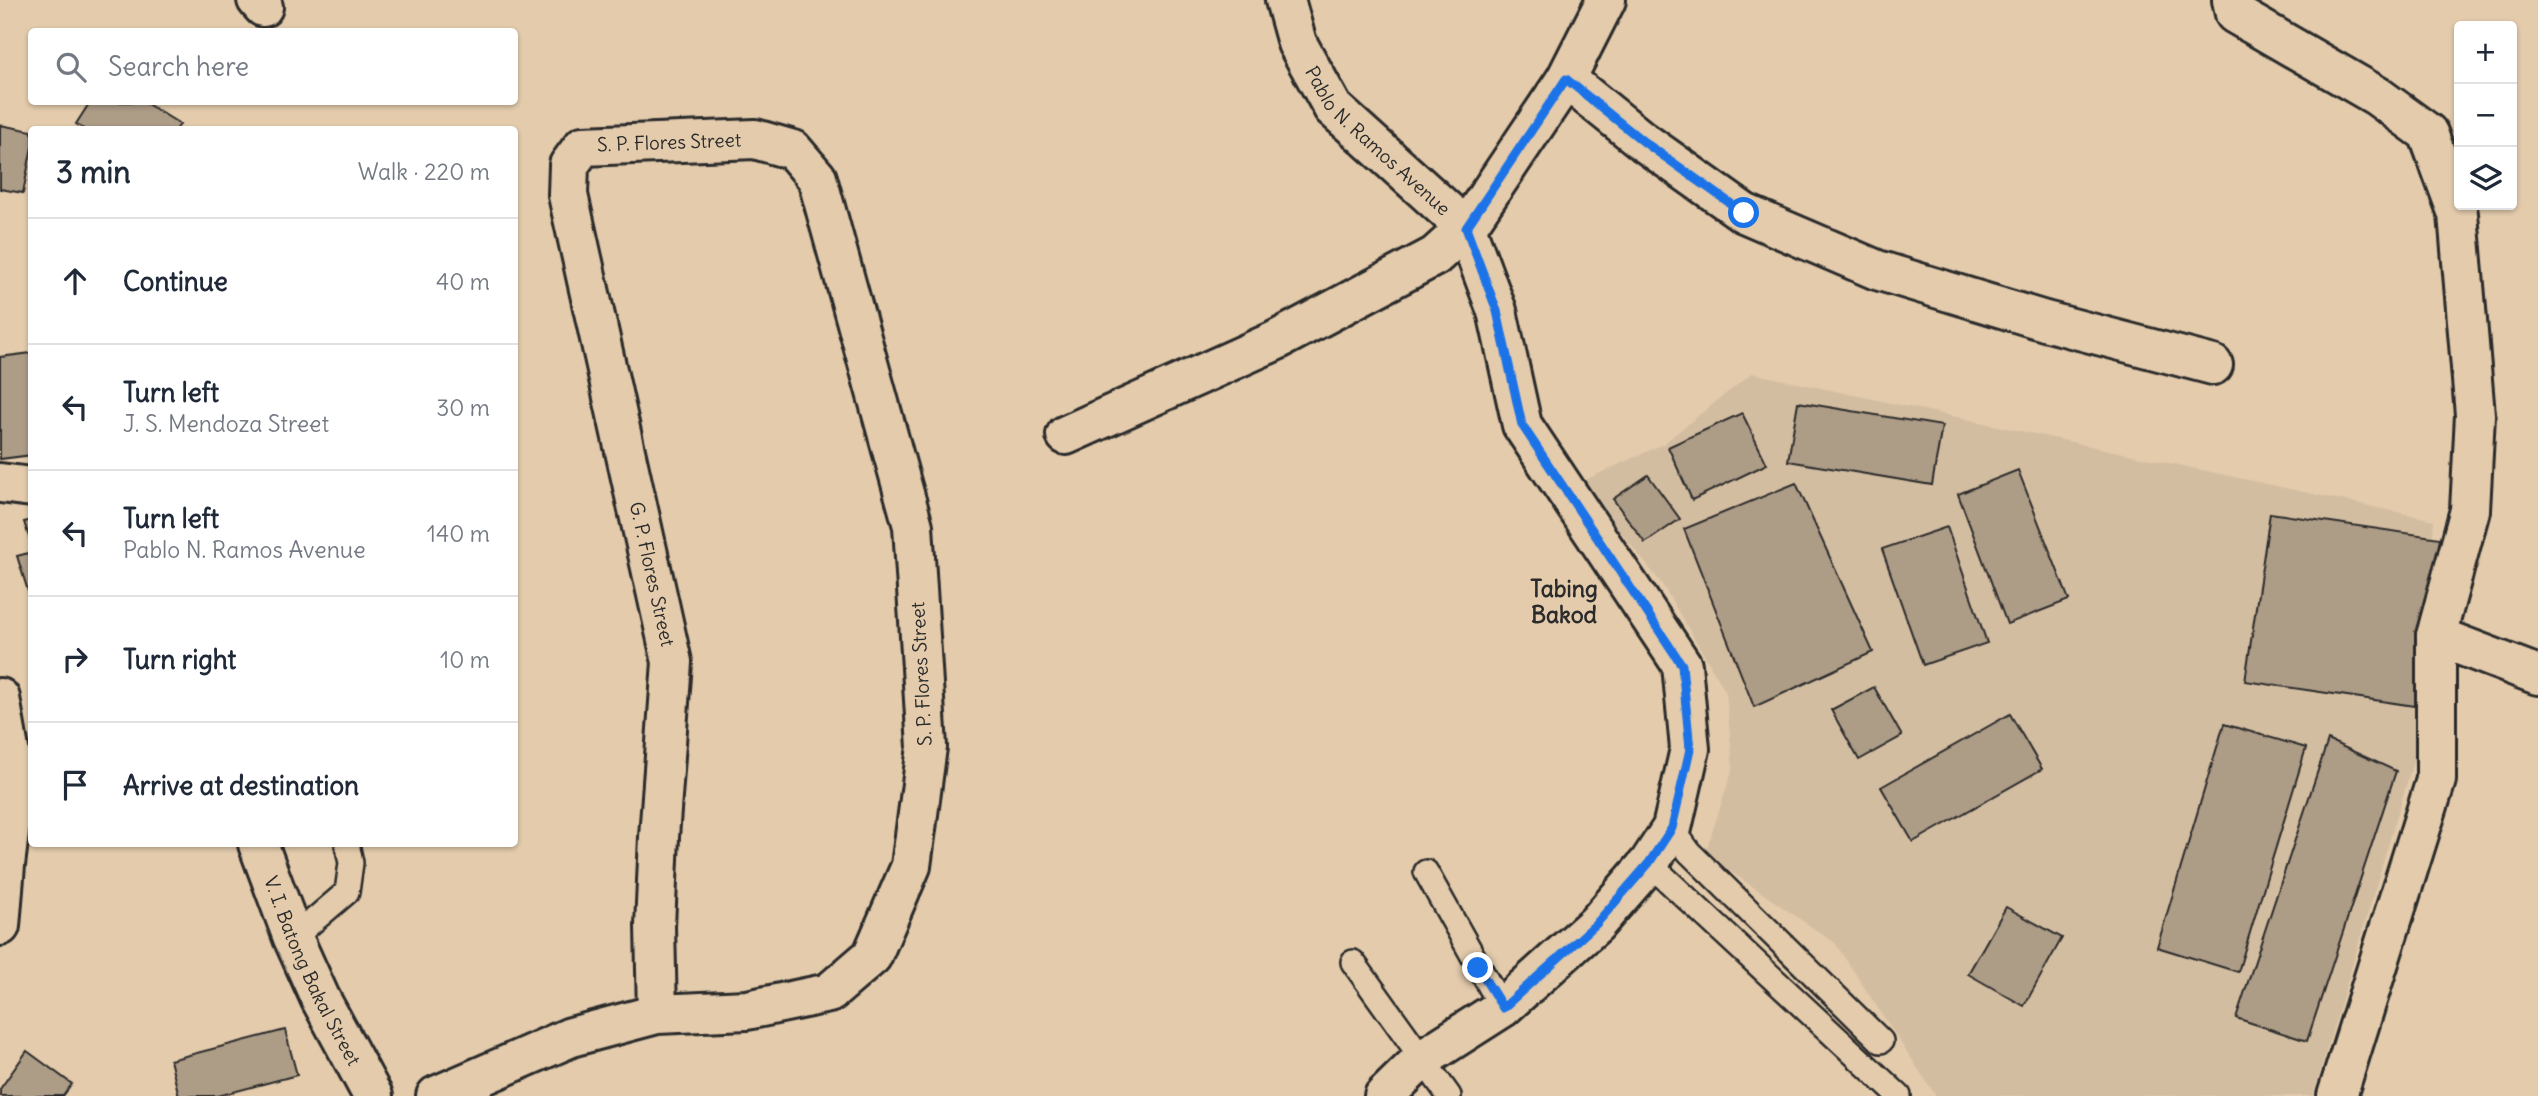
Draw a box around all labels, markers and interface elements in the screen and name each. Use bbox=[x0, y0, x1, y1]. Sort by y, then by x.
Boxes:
map controls bbox=[2454, 21, 2517, 210]
button: + bbox=[2454, 21, 2517, 84]
search box bbox=[28, 28, 518, 105]
icon: search bbox=[52, 48, 90, 86]
text: Search here bbox=[108, 50, 249, 83]
street label: Pablo N. Ramos Avenue bbox=[1300, 62, 1456, 220]
button: − bbox=[2454, 84, 2517, 147]
street label: S. P. Flores Street bbox=[597, 127, 741, 157]
button: layers bbox=[2454, 147, 2517, 210]
text: 3 min bbox=[56, 153, 131, 191]
text: Walk · 220 m bbox=[358, 157, 490, 186]
route start bbox=[1728, 197, 1759, 228]
icon: ahead bbox=[56, 262, 94, 300]
text: Continue bbox=[123, 265, 228, 298]
text: 40 m bbox=[436, 267, 490, 296]
text: Turn left bbox=[123, 376, 219, 409]
icon: left bbox=[56, 388, 94, 426]
text: 30 m bbox=[436, 393, 490, 422]
text: J. S. Mendoza Street bbox=[123, 409, 329, 438]
street label: G. P. Flores Street bbox=[625, 499, 680, 649]
text: Turn left bbox=[123, 502, 219, 535]
icon: left bbox=[56, 514, 94, 552]
text: 140 m bbox=[427, 519, 490, 548]
text: Pablo N. Ramos Avenue bbox=[123, 535, 366, 564]
district label: Tabing Bakod bbox=[1530, 574, 1598, 629]
street label: S. P. Flores Street bbox=[905, 601, 937, 747]
icon: right bbox=[56, 640, 94, 678]
text: Turn right bbox=[123, 643, 236, 676]
text: 10 m bbox=[440, 645, 490, 674]
icon: arrive bbox=[56, 766, 94, 804]
text: Arrive at destination bbox=[123, 769, 359, 802]
street label: V. I. Batong Bakal Street bbox=[259, 873, 366, 1070]
route end bbox=[1462, 952, 1493, 983]

